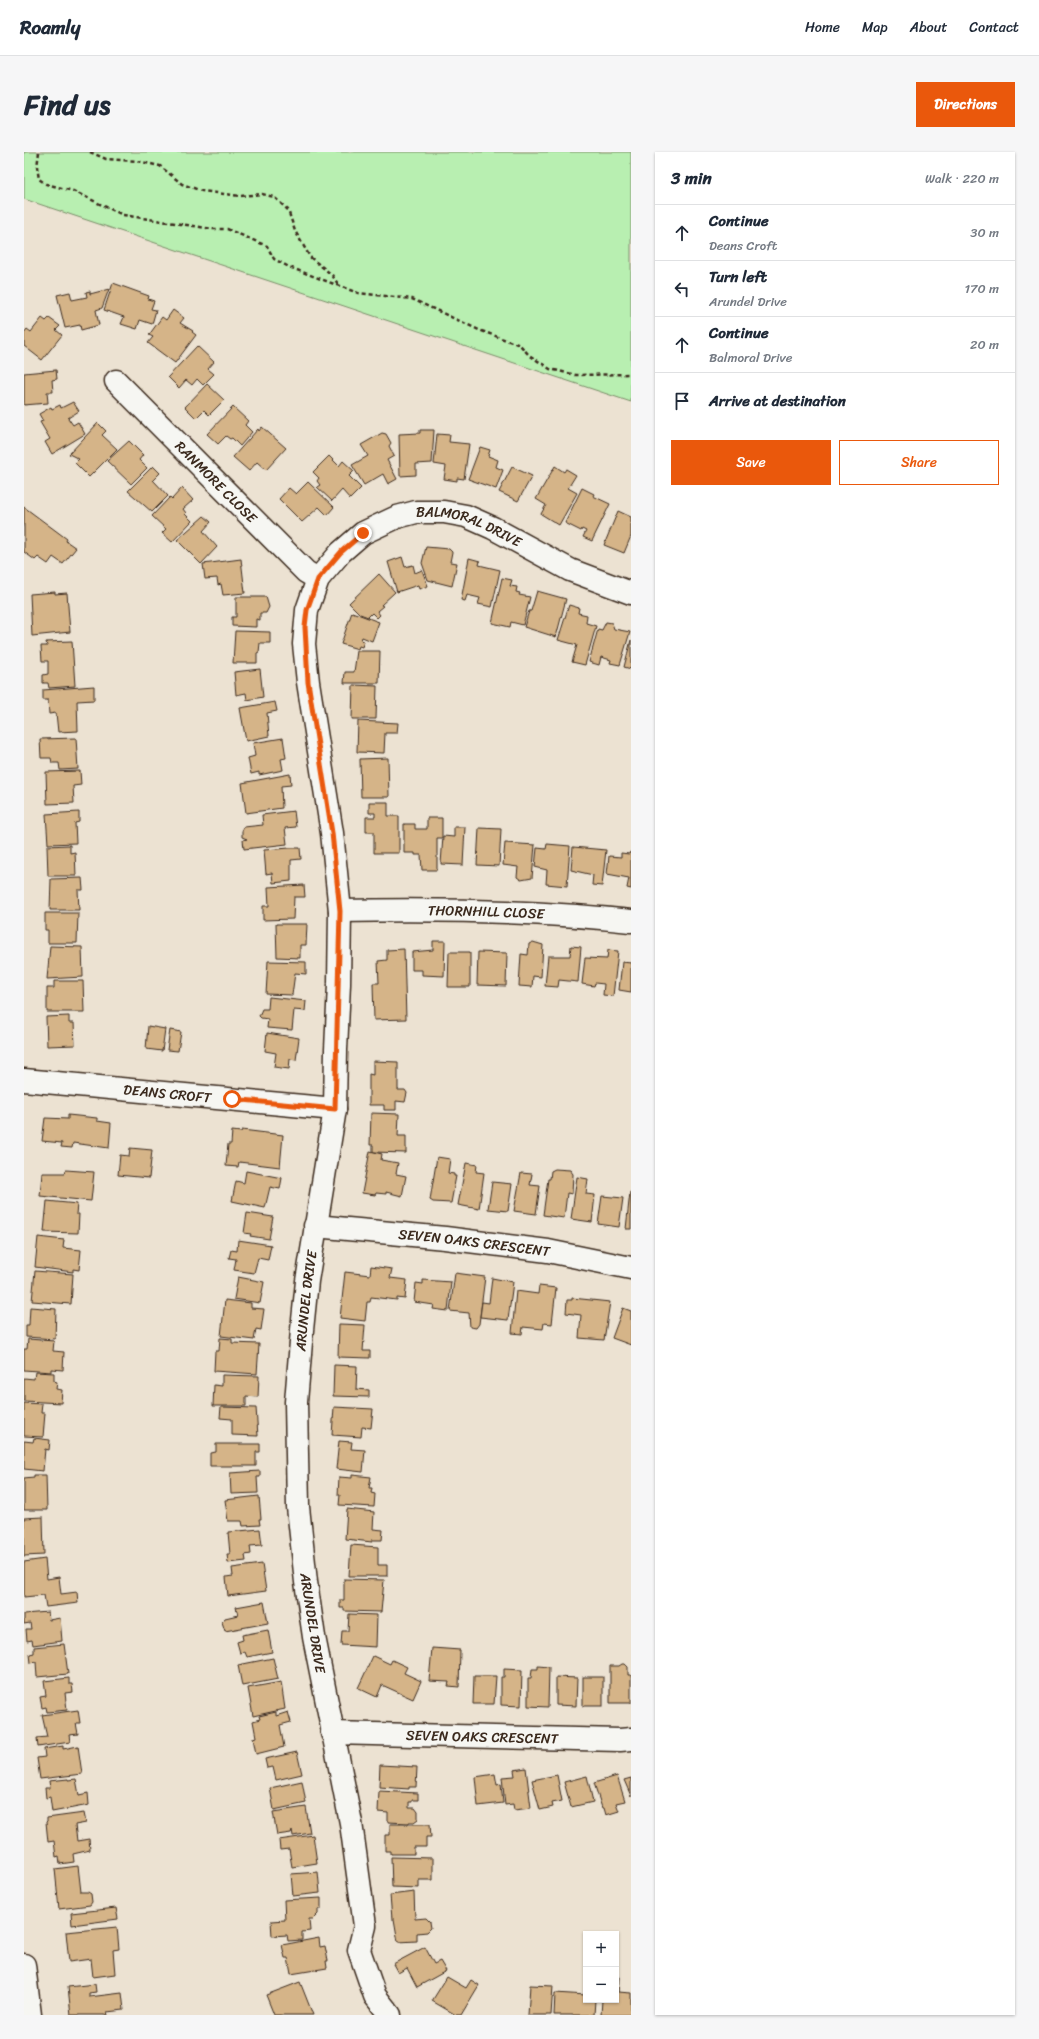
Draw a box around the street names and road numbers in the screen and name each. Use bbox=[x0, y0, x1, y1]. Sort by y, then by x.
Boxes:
street label: RANMORE CLOSE bbox=[169, 435, 264, 530]
street label: BALMORAL DRIVE bbox=[416, 500, 527, 555]
street label: THORNHILL CLOSE bbox=[428, 898, 546, 927]
street label: DEANS CROFT bbox=[122, 1077, 214, 1111]
street label: SEVEN OAKS CRESCENT bbox=[397, 1222, 553, 1264]
street label: ARUNDEL DRIVE bbox=[288, 1247, 325, 1353]
street label: ARUNDEL DRIVE bbox=[292, 1570, 333, 1676]
street label: SEVEN OAKS CRESCENT bbox=[406, 1723, 560, 1752]

